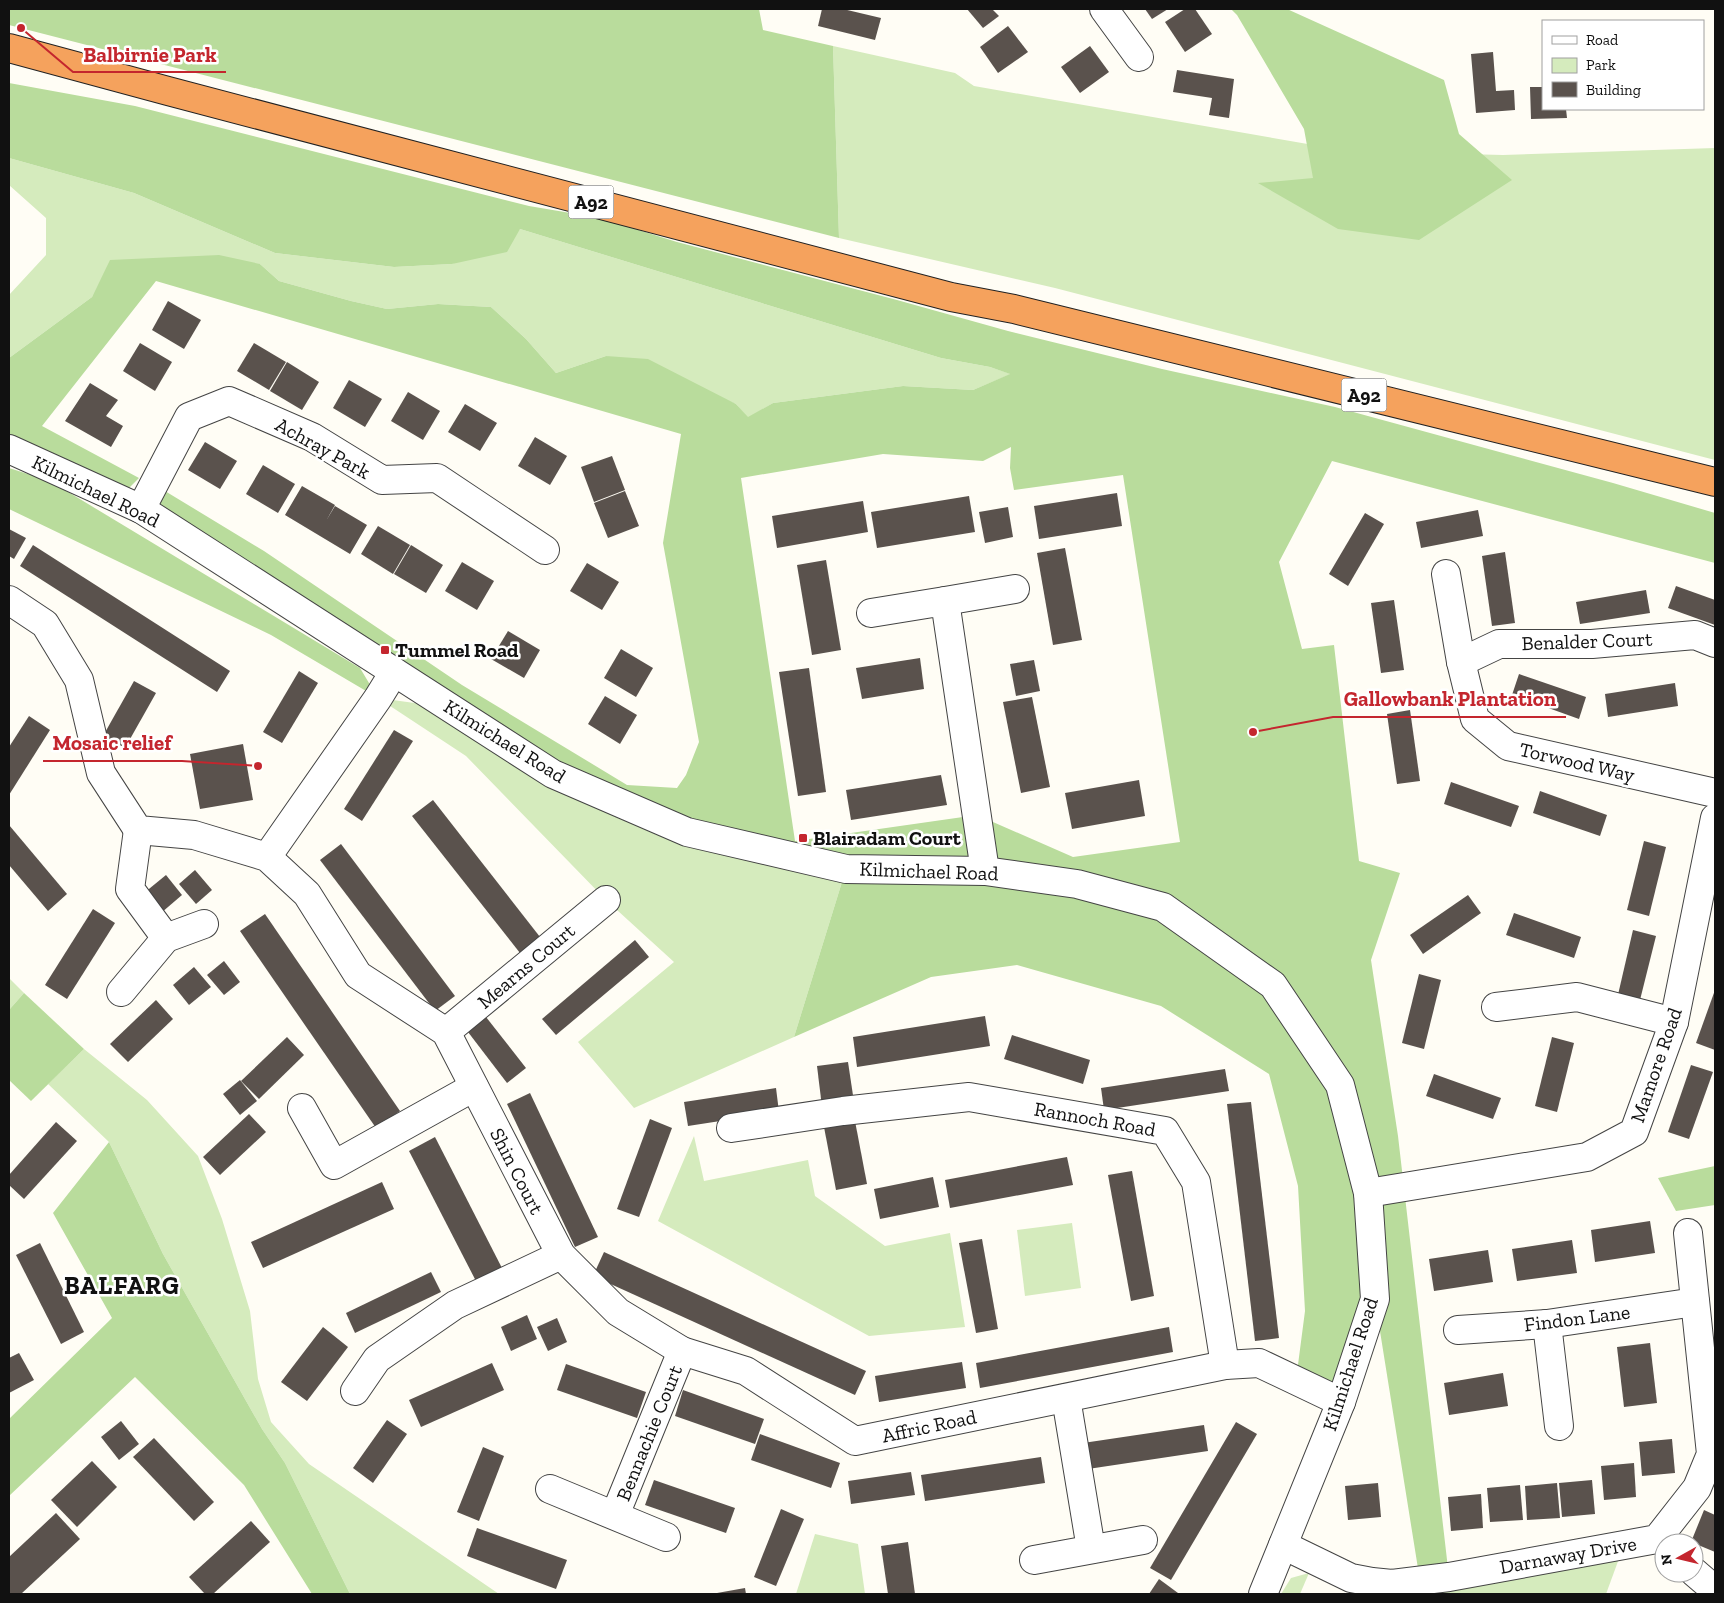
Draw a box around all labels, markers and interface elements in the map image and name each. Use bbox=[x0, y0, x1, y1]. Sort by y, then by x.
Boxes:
legend bbox=[1542, 20, 1704, 110]
text: Road bbox=[1586, 31, 1619, 49]
callout: Balbirnie Park bbox=[73, 36, 226, 72]
text: Balbirnie Park bbox=[83, 42, 217, 67]
text: Park bbox=[1586, 56, 1616, 74]
text: Building bbox=[1586, 81, 1641, 99]
road number: A92 bbox=[568, 186, 614, 218]
road number: A92 bbox=[1342, 378, 1386, 412]
street label: Achray Park bbox=[271, 412, 375, 484]
street label: Kilmichael Road bbox=[28, 450, 164, 532]
street label: Benalder Court bbox=[1521, 627, 1654, 655]
place label: Tummel Road bbox=[395, 638, 519, 662]
marker: Tummel Road bbox=[379, 644, 391, 656]
callout: Gallowbank Plantation bbox=[1333, 681, 1566, 717]
text: Gallowbank Plantation bbox=[1344, 686, 1557, 711]
street label: Kilmichael Road bbox=[440, 694, 570, 788]
callout: Mosaic relief bbox=[43, 725, 182, 761]
text: Mosaic relief bbox=[53, 730, 173, 755]
street label: Torwood Way bbox=[1517, 737, 1638, 787]
place label: Blairadam Court bbox=[813, 826, 962, 850]
marker: Blairadam Court bbox=[797, 832, 809, 844]
street label: Kilmichael Road bbox=[859, 857, 999, 885]
street label: Mearns Court bbox=[472, 918, 580, 1014]
street label: Mamore Road bbox=[1625, 1004, 1687, 1126]
street label: Rannoch Road bbox=[1032, 1097, 1158, 1141]
street label: Shin Court bbox=[485, 1124, 549, 1219]
district label: BALFARG bbox=[64, 1270, 180, 1300]
street label: Kilmichael Road bbox=[1317, 1294, 1383, 1434]
street label: Findon Lane bbox=[1522, 1300, 1632, 1336]
street label: Bennachie Court bbox=[611, 1361, 687, 1504]
street label: Affric Road bbox=[880, 1404, 978, 1448]
street label: Darnaway Drive bbox=[1498, 1531, 1638, 1579]
north arrow bbox=[1654, 1533, 1704, 1583]
text: N bbox=[1657, 1553, 1676, 1566]

